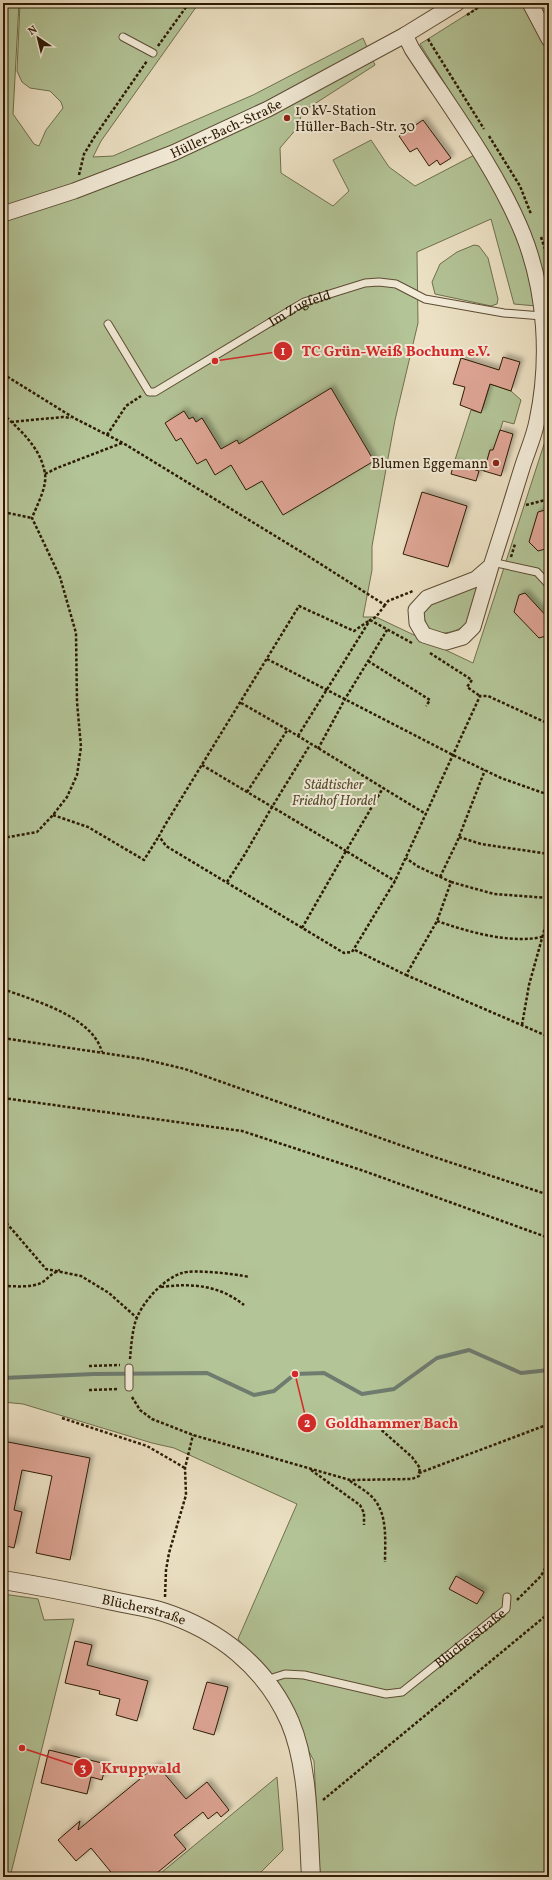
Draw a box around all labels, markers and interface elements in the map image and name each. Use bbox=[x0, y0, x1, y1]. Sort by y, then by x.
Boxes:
north arrow bbox=[18, 18, 58, 58]
text: N bbox=[26, 23, 41, 39]
street label: Hüller-Bach-Straße bbox=[168, 95, 286, 164]
place label: 10 kV-Station Hüller-Bach-Str. 30 bbox=[295, 102, 415, 137]
marker: 10 kV-Station Hüller-Bach-Str. 30 bbox=[282, 113, 292, 123]
street label: Im Zugfeld bbox=[265, 286, 333, 332]
callout: TC Grün-Weiß Bochum e.V. bbox=[273, 337, 498, 364]
text: TC Grün-Weiß Bochum e.V. bbox=[301, 342, 491, 363]
text: 1 bbox=[281, 344, 286, 360]
place label: Blumen Eggemann bbox=[372, 455, 488, 474]
marker: Blumen Eggemann bbox=[491, 458, 501, 468]
park label: Städtischer Friedhof Hordel bbox=[292, 776, 377, 811]
callout: Goldhammer Bach bbox=[297, 1409, 466, 1436]
text: Goldhammer Bach bbox=[326, 1414, 459, 1435]
text: 2 bbox=[304, 1416, 310, 1432]
street label: Blücherstraße bbox=[100, 1591, 189, 1631]
street label: Blücherstraße bbox=[431, 1604, 511, 1673]
callout: Kruppwald bbox=[73, 1755, 189, 1782]
text: Kruppwald bbox=[101, 1759, 181, 1780]
text: 3 bbox=[80, 1761, 86, 1777]

